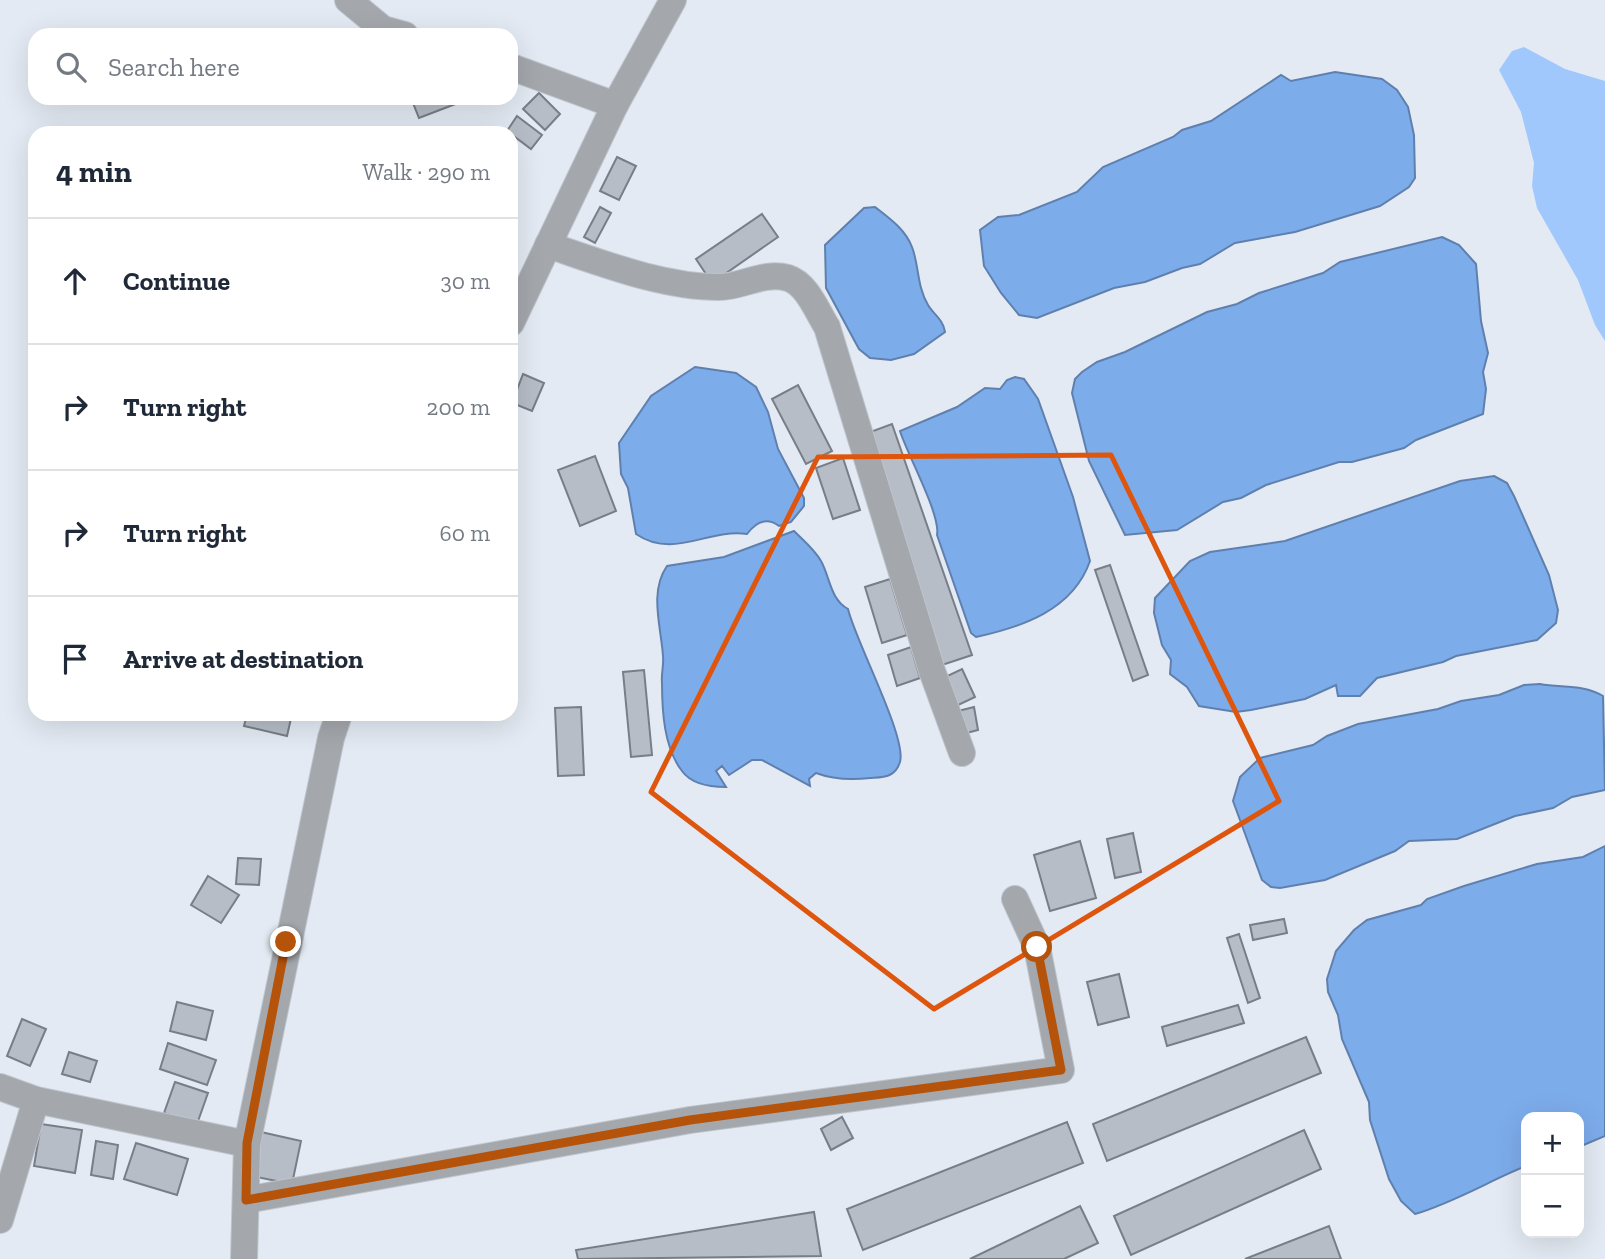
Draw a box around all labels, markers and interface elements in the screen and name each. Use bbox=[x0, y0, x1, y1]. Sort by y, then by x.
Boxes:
search box bbox=[28, 28, 518, 105]
icon: search bbox=[52, 48, 90, 86]
text: Search here bbox=[108, 51, 240, 83]
text: 4 min bbox=[56, 154, 132, 190]
text: Walk · 290 m bbox=[362, 158, 490, 186]
icon: ahead bbox=[56, 262, 94, 300]
text: Continue bbox=[123, 265, 230, 297]
text: 30 m bbox=[440, 267, 490, 295]
icon: right bbox=[56, 388, 94, 426]
text: Turn right bbox=[123, 391, 246, 423]
text: 200 m bbox=[427, 393, 490, 421]
icon: right bbox=[56, 514, 94, 552]
text: Turn right bbox=[123, 517, 246, 549]
text: 60 m bbox=[439, 519, 490, 547]
icon: arrive bbox=[56, 640, 94, 678]
text: Arrive at destination bbox=[123, 643, 363, 675]
route end bbox=[270, 926, 301, 957]
route start bbox=[1021, 931, 1052, 962]
map controls bbox=[1521, 1112, 1584, 1238]
button: + bbox=[1521, 1112, 1584, 1175]
button: − bbox=[1521, 1175, 1584, 1238]

